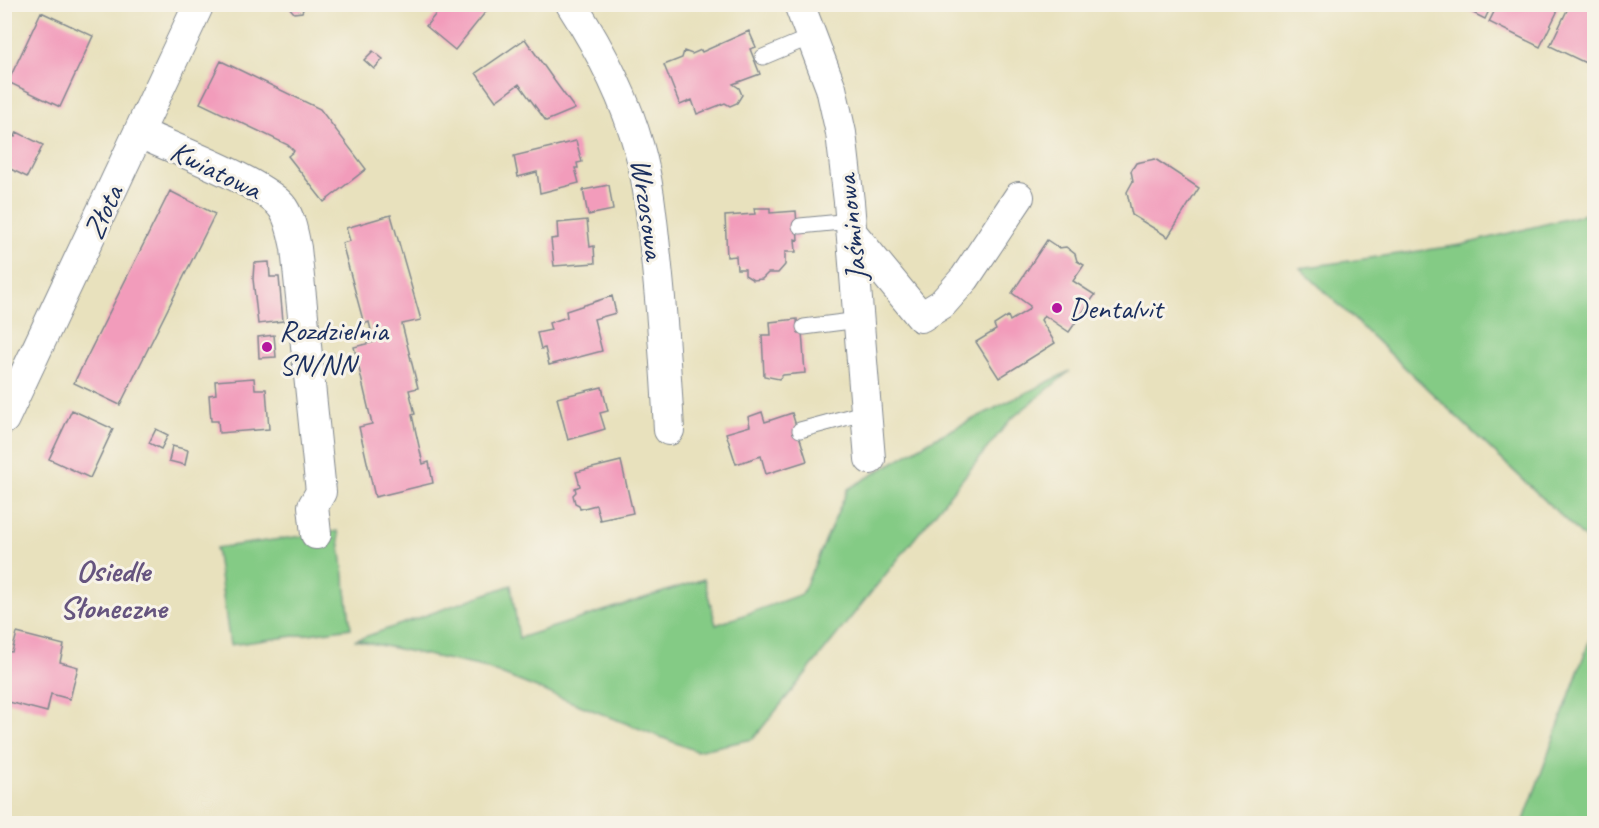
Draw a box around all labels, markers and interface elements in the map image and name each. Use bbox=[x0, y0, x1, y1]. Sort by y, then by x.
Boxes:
street label: Kwiatowa bbox=[164, 132, 269, 209]
street label: Wrzosowa bbox=[622, 156, 674, 264]
street label: Jaśminowa bbox=[826, 170, 876, 285]
street label: Złota bbox=[74, 177, 133, 245]
place label: Dentalvit bbox=[1069, 289, 1165, 327]
marker: Dentalvit bbox=[1050, 301, 1064, 315]
place label: Rozdzielnia SN/NN bbox=[279, 311, 390, 383]
marker: Rozdzielnia SN/NN bbox=[260, 340, 274, 354]
district label: Osiedle Słoneczne bbox=[60, 550, 169, 628]

